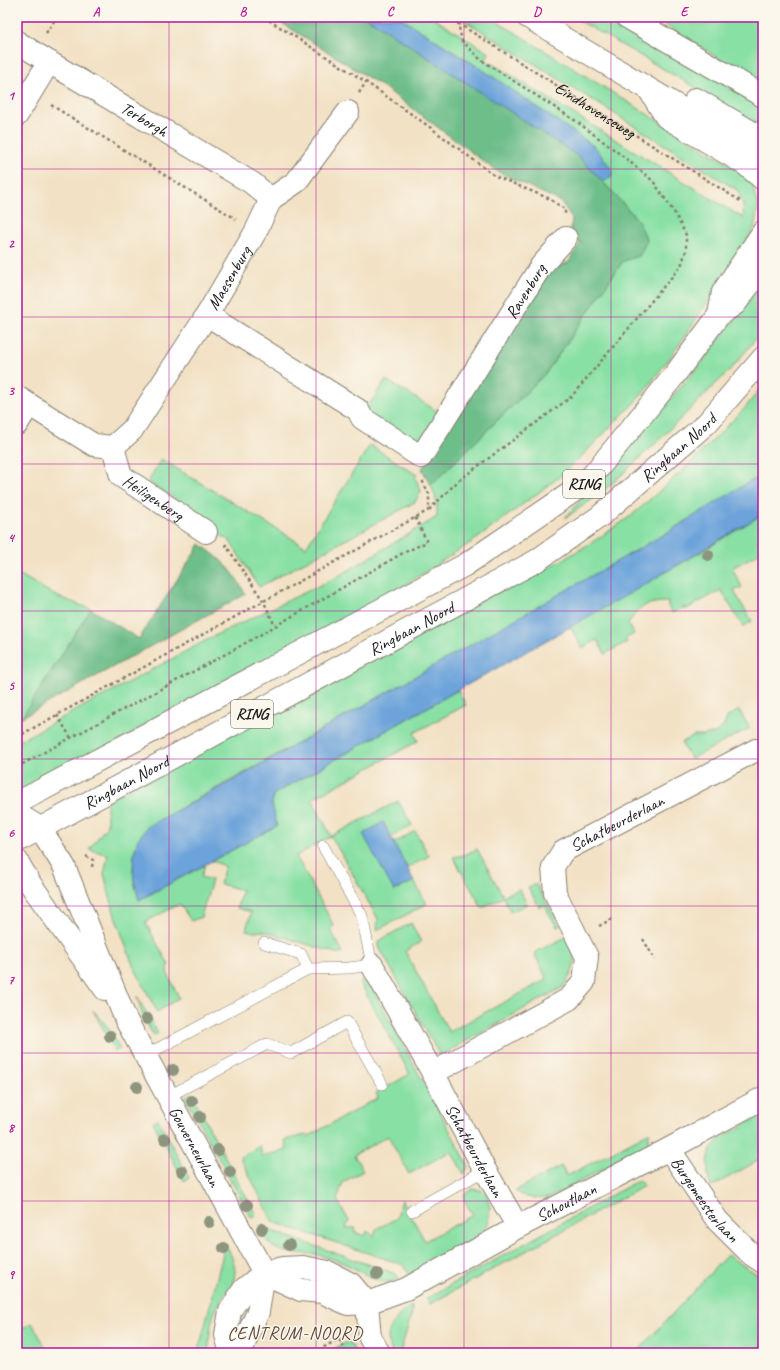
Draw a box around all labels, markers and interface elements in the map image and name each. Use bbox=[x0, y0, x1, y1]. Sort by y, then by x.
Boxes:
text: A bbox=[93, 4, 101, 20]
text: B bbox=[240, 4, 248, 20]
text: C bbox=[387, 4, 395, 20]
text: D bbox=[533, 4, 542, 20]
text: E bbox=[681, 4, 690, 20]
street label: Eindhovenseweg bbox=[551, 77, 641, 144]
text: 1 bbox=[8, 88, 16, 104]
street label: Terborgh bbox=[117, 97, 173, 142]
text: 2 bbox=[8, 236, 15, 252]
street label: Maesenburg bbox=[202, 240, 256, 313]
street label: Ravenburg bbox=[500, 258, 551, 322]
text: 3 bbox=[8, 383, 15, 399]
street label: Ringbaan Noord bbox=[636, 407, 723, 487]
street label: Heiligenberg bbox=[119, 470, 189, 526]
road number: RING bbox=[563, 470, 605, 498]
text: 4 bbox=[8, 530, 16, 546]
street label: Ringbaan Noord bbox=[365, 596, 460, 660]
text: 5 bbox=[8, 678, 15, 694]
road number: RING bbox=[231, 700, 273, 728]
street label: Ringbaan Noord bbox=[80, 749, 175, 814]
street label: Schatbeurderlaan bbox=[566, 789, 669, 856]
text: 6 bbox=[8, 825, 15, 841]
text: 7 bbox=[8, 972, 15, 988]
street label: Schatbeurderlaan bbox=[441, 1100, 509, 1202]
street label: Gouverneurlaan bbox=[165, 1103, 226, 1192]
text: 8 bbox=[8, 1120, 16, 1136]
street label: Burgemeesterlaan bbox=[667, 1152, 744, 1247]
street label: Schoutlaan bbox=[533, 1178, 600, 1226]
text: 9 bbox=[8, 1267, 15, 1283]
district label: CENTRUM-NOORD bbox=[227, 1322, 363, 1344]

